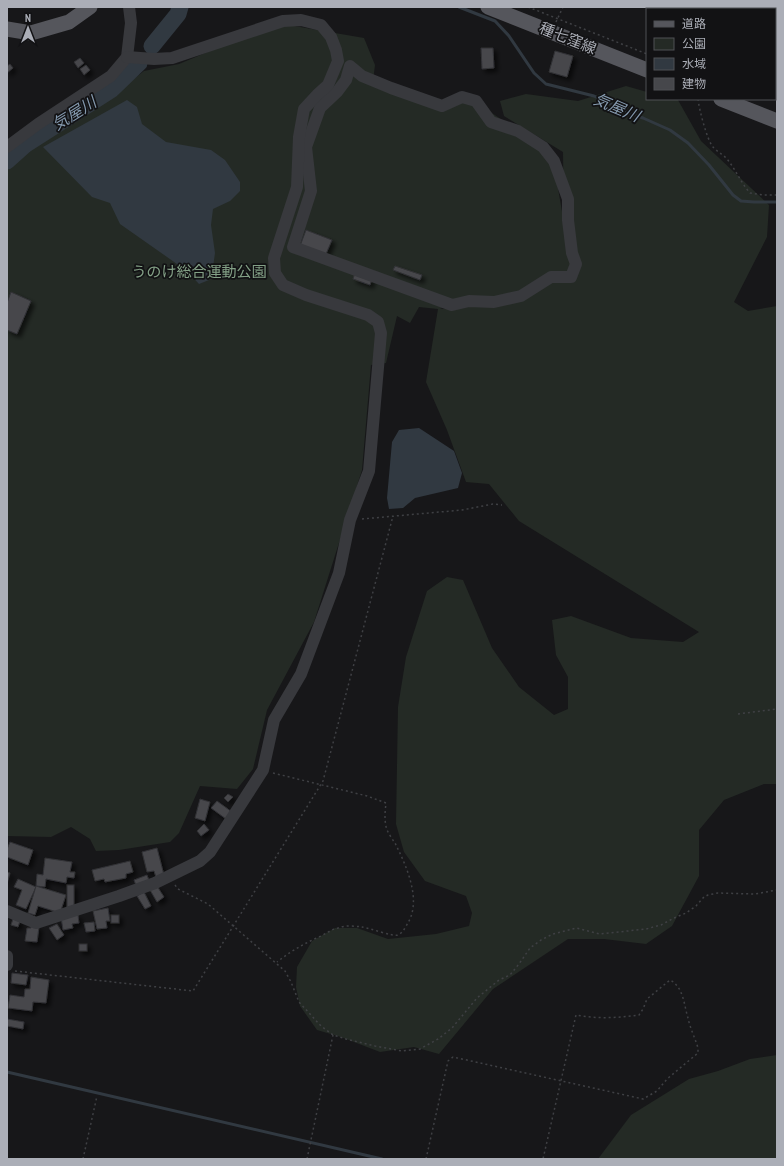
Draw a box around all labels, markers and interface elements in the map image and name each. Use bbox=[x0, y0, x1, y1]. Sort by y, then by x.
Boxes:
north arrow bbox=[8, 8, 48, 48]
legend bbox=[646, 8, 776, 100]
text: N bbox=[25, 11, 31, 25]
text: 道路 bbox=[682, 16, 706, 31]
street label: 種七窪線 bbox=[537, 18, 599, 58]
text: 公園 bbox=[682, 36, 706, 51]
text: 水域 bbox=[682, 56, 706, 71]
text: 建物 bbox=[682, 76, 706, 91]
water label: 気屋川 bbox=[591, 88, 645, 126]
water label: 気屋川 bbox=[48, 91, 101, 134]
park label: うのけ総合運動公園 bbox=[131, 262, 267, 281]

